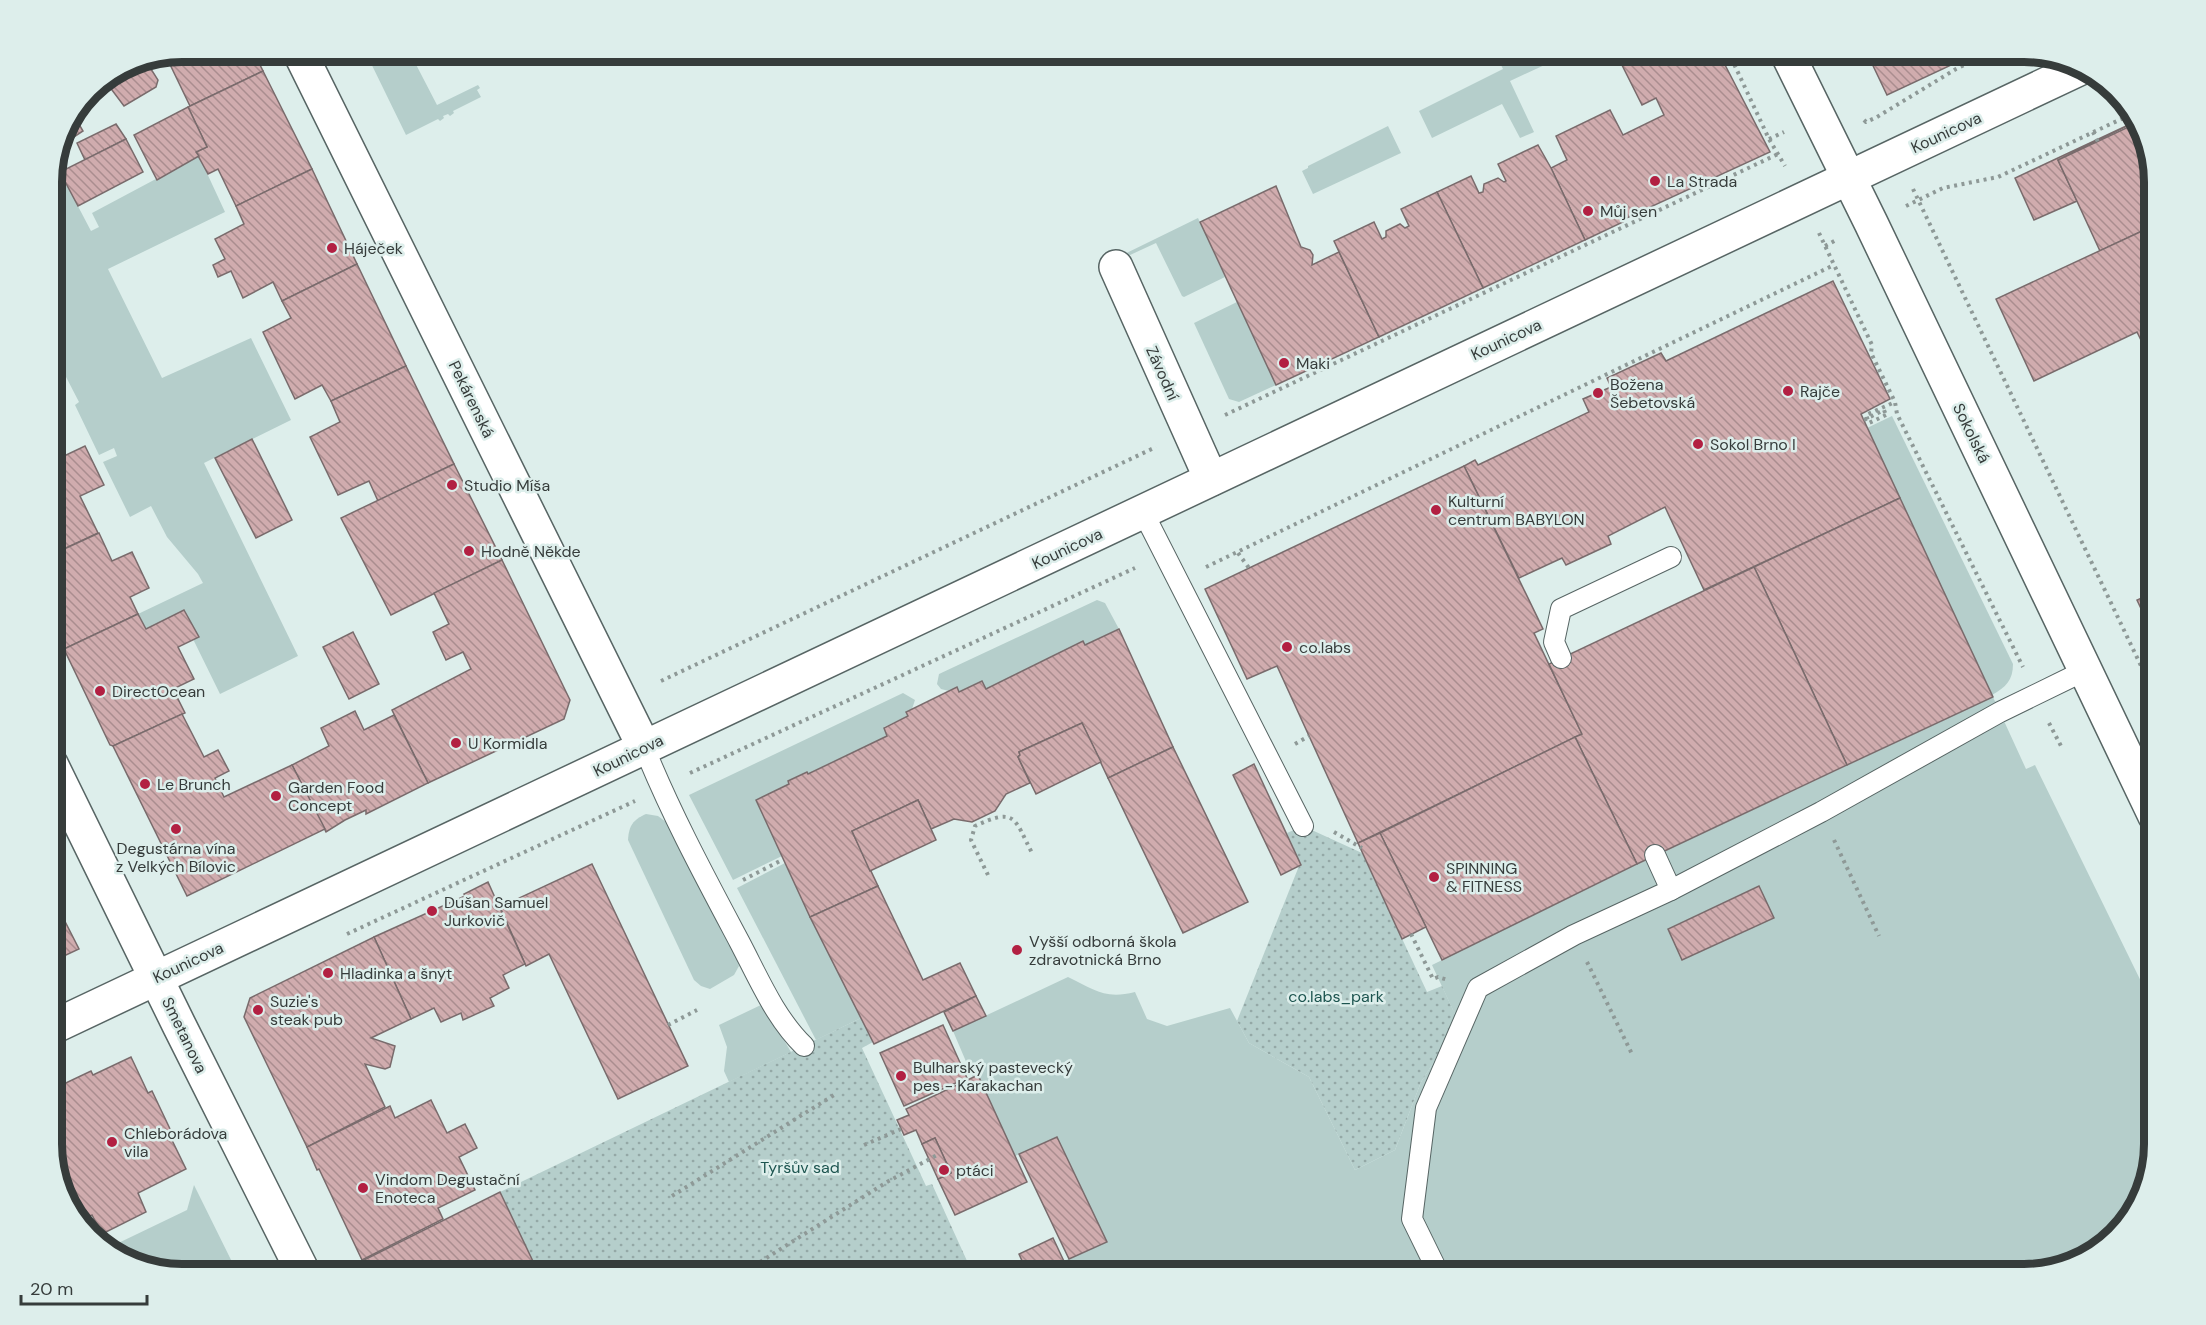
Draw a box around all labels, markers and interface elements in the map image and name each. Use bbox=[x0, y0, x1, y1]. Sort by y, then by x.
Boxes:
street label: Kounicova bbox=[1908, 107, 1985, 158]
place label: La Strada bbox=[1667, 171, 1737, 192]
marker: La Strada bbox=[1648, 174, 1662, 188]
place label: Můj sen bbox=[1600, 201, 1657, 222]
marker: Můj sen bbox=[1581, 204, 1595, 218]
place label: Háječek bbox=[344, 238, 403, 259]
marker: Háječek bbox=[325, 241, 339, 255]
street label: Kounicova bbox=[1468, 314, 1545, 365]
street label: Závodní bbox=[1141, 343, 1184, 404]
place label: Maki bbox=[1296, 353, 1330, 374]
marker: Maki bbox=[1277, 356, 1291, 370]
street label: Pekárenská bbox=[444, 357, 499, 441]
place label: Božena Šebetovská bbox=[1610, 374, 1695, 413]
place label: Rajče bbox=[1800, 381, 1840, 402]
marker: Rajče bbox=[1781, 384, 1795, 398]
marker: Božena Šebetovská bbox=[1591, 386, 1605, 400]
street label: Sokolská bbox=[1948, 400, 1995, 467]
place label: Sokol Brno I bbox=[1710, 434, 1796, 455]
marker: Sokol Brno I bbox=[1691, 437, 1705, 451]
place label: Studio Míša bbox=[464, 475, 550, 496]
marker: Studio Míša bbox=[445, 478, 459, 492]
place label: Kulturní centrum BABYLON bbox=[1448, 491, 1585, 530]
marker: Kulturní centrum BABYLON bbox=[1429, 503, 1443, 517]
street label: Kounicova bbox=[1029, 523, 1106, 574]
place label: Hodně Někde bbox=[481, 541, 581, 562]
marker: Hodně Někde bbox=[462, 544, 476, 558]
place label: co.labs bbox=[1299, 637, 1351, 658]
marker: co.labs bbox=[1280, 640, 1294, 654]
place label: DirectOcean bbox=[112, 681, 205, 702]
marker: DirectOcean bbox=[93, 684, 107, 698]
street label: Kounicova bbox=[590, 729, 667, 781]
place label: U Kormidla bbox=[468, 733, 547, 754]
marker: U Kormidla bbox=[449, 736, 463, 750]
place label: Le Brunch bbox=[157, 774, 231, 795]
marker: Le Brunch bbox=[138, 777, 152, 791]
place label: Garden Food Concept bbox=[288, 777, 384, 816]
marker: Garden Food Concept bbox=[269, 789, 283, 803]
marker: Degustárna vína z Velkých Bílovic bbox=[169, 822, 183, 836]
place label: Degustárna vína z Velkých Bílovic bbox=[116, 838, 236, 877]
place label: SPINNING & FITNESS bbox=[1446, 858, 1522, 897]
marker: SPINNING & FITNESS bbox=[1427, 870, 1441, 884]
place label: Dušan Samuel Jurkovič bbox=[444, 892, 548, 931]
marker: Dušan Samuel Jurkovič bbox=[425, 904, 439, 918]
place label: Vyšší odborná škola zdravotnická Brno bbox=[1029, 931, 1176, 970]
street label: Kounicova bbox=[150, 937, 227, 988]
marker: Vyšší odborná škola zdravotnická Brno bbox=[1010, 943, 1024, 957]
place label: Hladinka a šnyt bbox=[340, 963, 452, 984]
marker: Hladinka a šnyt bbox=[321, 966, 335, 980]
park label: co.labs_park bbox=[1288, 986, 1384, 1007]
place label: Suzie's steak pub bbox=[270, 991, 343, 1030]
street label: Smetanova bbox=[157, 994, 212, 1077]
marker: Suzie's steak pub bbox=[251, 1003, 265, 1017]
place label: Bulharský pastevecký pes - Karakachan bbox=[913, 1057, 1073, 1096]
marker: Bulharský pastevecký pes - Karakachan bbox=[894, 1069, 908, 1083]
place label: Chleborádova vila bbox=[124, 1123, 227, 1162]
marker: Chleborádova vila bbox=[105, 1135, 119, 1149]
park label: Tyršův sad bbox=[760, 1157, 840, 1178]
place label: ptáci bbox=[956, 1160, 994, 1181]
marker: ptáci bbox=[937, 1163, 951, 1177]
place label: Vindom Degustační Enoteca bbox=[375, 1169, 520, 1208]
marker: Vindom Degustační Enoteca bbox=[356, 1181, 370, 1195]
scale bar bbox=[21, 1268, 147, 1306]
text: 20 m bbox=[30, 1277, 73, 1301]

